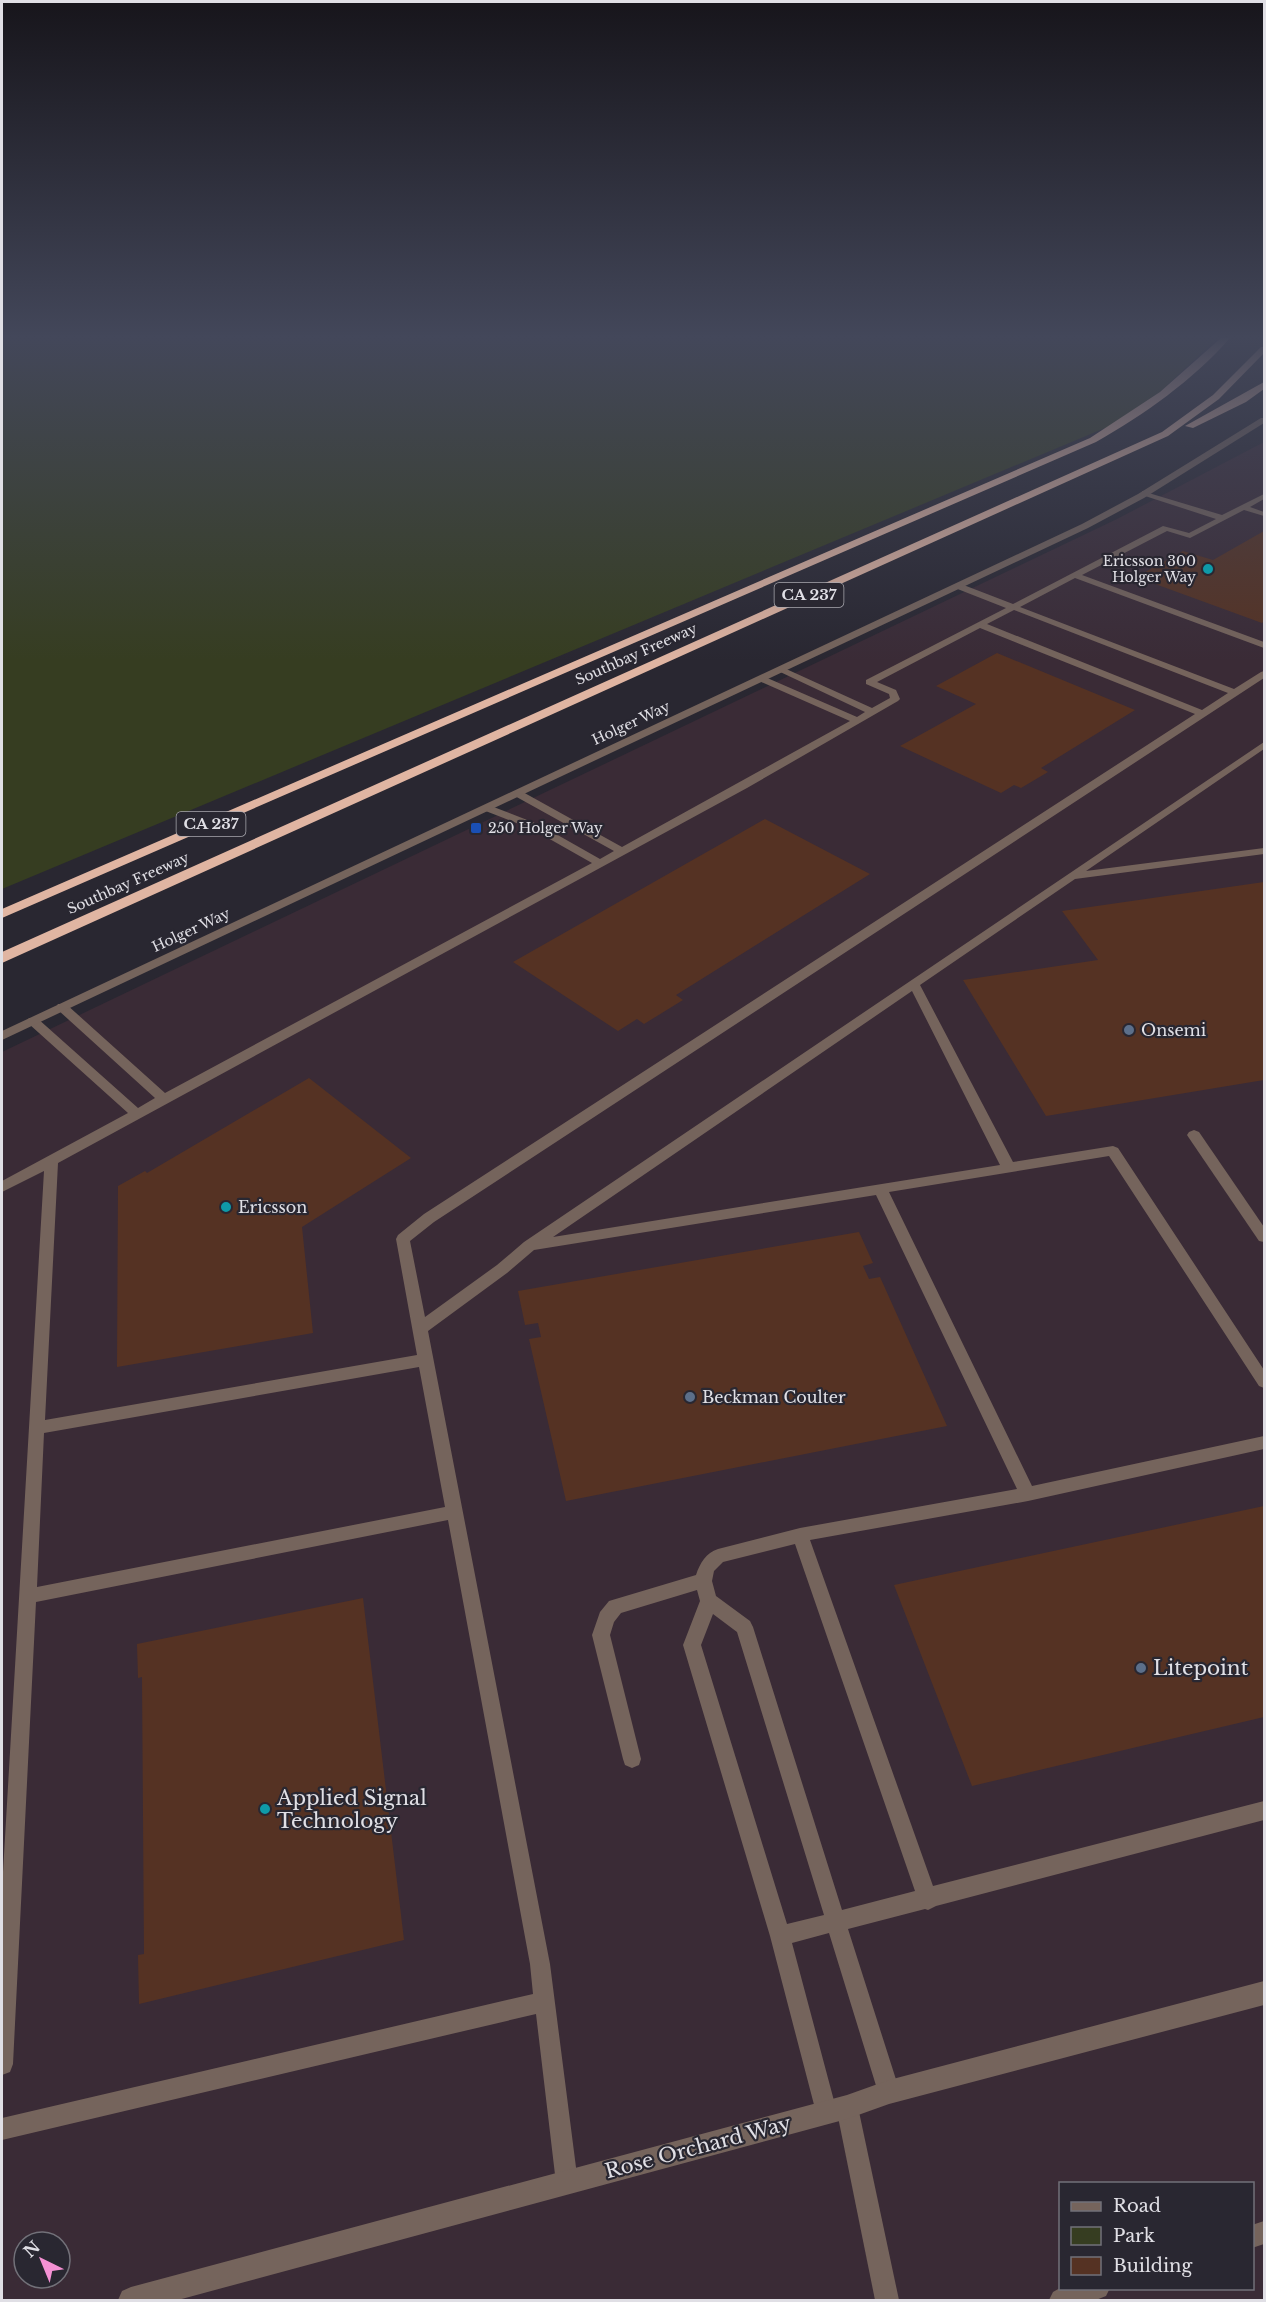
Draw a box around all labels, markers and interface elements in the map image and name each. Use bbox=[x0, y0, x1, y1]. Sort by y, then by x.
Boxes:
place label: Ericsson 300 Holger Way bbox=[1103, 552, 1196, 586]
marker: Ericsson 300 Holger Way bbox=[1201, 562, 1215, 576]
road number: CA 237 bbox=[774, 583, 844, 607]
street label: Southbay Freeway bbox=[572, 619, 700, 689]
street label: Holger Way bbox=[589, 697, 673, 749]
road number: CA 237 bbox=[176, 812, 246, 836]
place label: 250 Holger Way bbox=[488, 819, 603, 837]
marker: 250 Holger Way bbox=[469, 821, 483, 835]
street label: Southbay Freeway bbox=[64, 848, 192, 918]
street label: Holger Way bbox=[149, 904, 233, 956]
place label: Onsemi bbox=[1141, 1020, 1207, 1040]
marker: Onsemi bbox=[1122, 1023, 1136, 1037]
place label: Ericsson bbox=[238, 1197, 307, 1217]
marker: Ericsson bbox=[219, 1200, 233, 1214]
place label: Beckman Coulter bbox=[702, 1387, 846, 1407]
marker: Beckman Coulter bbox=[683, 1390, 697, 1404]
place label: Litepoint bbox=[1153, 1656, 1249, 1680]
marker: Litepoint bbox=[1134, 1661, 1148, 1675]
place label: Applied Signal Technology bbox=[276, 1786, 427, 1833]
marker: Applied Signal Technology bbox=[258, 1802, 272, 1816]
street label: Rose Orchard Way bbox=[602, 2111, 794, 2183]
legend bbox=[1059, 2182, 1254, 2290]
text: Road bbox=[1113, 2195, 1161, 2217]
text: Park bbox=[1113, 2225, 1155, 2247]
north arrow bbox=[12, 2230, 72, 2290]
text: N bbox=[19, 2237, 44, 2261]
text: Building bbox=[1113, 2255, 1192, 2277]

